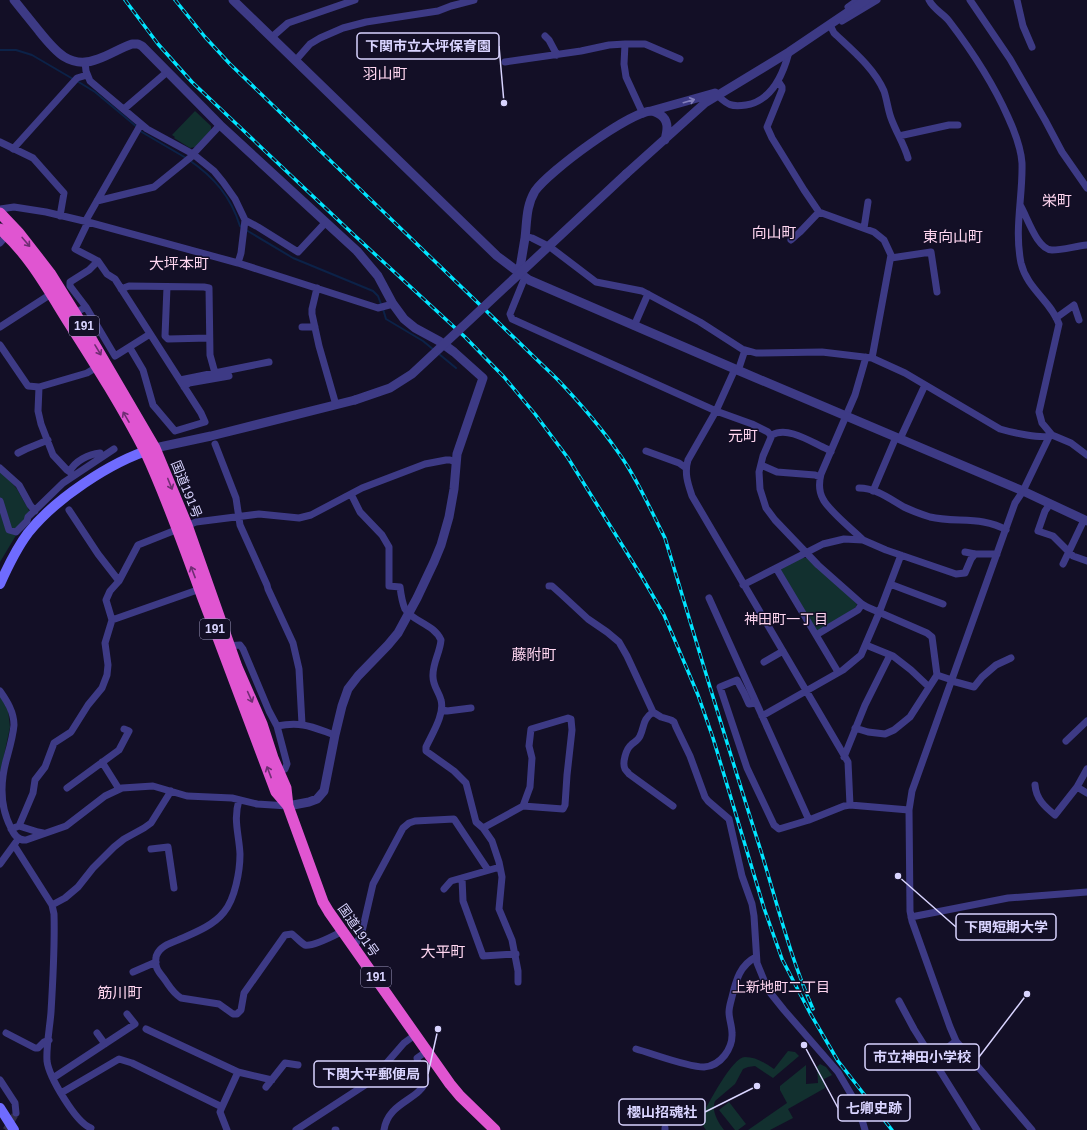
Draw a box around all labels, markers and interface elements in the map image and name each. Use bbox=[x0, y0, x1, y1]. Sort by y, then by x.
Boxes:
callout: 下関市立大坪保育園 bbox=[357, 33, 499, 59]
text: 下関市立大坪保育園 bbox=[365, 38, 491, 54]
district label: 羽山町 bbox=[362, 65, 408, 82]
one-way arrow bbox=[682, 97, 695, 104]
district label: 栄町 bbox=[1042, 192, 1072, 209]
district label: 向山町 bbox=[751, 224, 797, 241]
district label: 東向山町 bbox=[923, 228, 983, 245]
one-way arrow bbox=[22, 237, 31, 248]
district label: 大坪本町 bbox=[149, 255, 209, 272]
road number: 191 bbox=[69, 316, 99, 336]
one-way arrow bbox=[95, 344, 103, 356]
one-way arrow bbox=[122, 411, 130, 423]
district label: 元町 bbox=[728, 427, 758, 444]
street label: 国道191号 bbox=[168, 458, 205, 520]
one-way arrow bbox=[167, 477, 174, 489]
one-way arrow bbox=[189, 566, 197, 578]
district label: 神田町一丁目 bbox=[744, 611, 828, 627]
road number: 191 bbox=[200, 619, 230, 639]
district label: 藤附町 bbox=[511, 646, 557, 663]
one-way arrow bbox=[247, 691, 255, 703]
one-way arrow bbox=[264, 767, 272, 779]
street label: 国道191号 bbox=[335, 901, 382, 959]
callout: 下関短期大学 bbox=[956, 914, 1056, 940]
text: 下関短期大学 bbox=[964, 919, 1048, 935]
district label: 大平町 bbox=[420, 943, 466, 960]
road number: 191 bbox=[361, 967, 391, 987]
district label: 上新地町二丁目 bbox=[732, 979, 830, 995]
district label: 筋川町 bbox=[97, 984, 143, 1001]
callout: 市立神田小学校 bbox=[865, 1044, 979, 1070]
text: 市立神田小学校 bbox=[873, 1049, 971, 1065]
callout: 下関大平郵便局 bbox=[314, 1061, 428, 1087]
text: 下関大平郵便局 bbox=[322, 1066, 420, 1082]
callout: 七卿史跡 bbox=[838, 1095, 910, 1121]
callout: 櫻山招魂社 bbox=[619, 1099, 705, 1125]
text: 七卿史跡 bbox=[846, 1100, 902, 1116]
text: 櫻山招魂社 bbox=[627, 1104, 697, 1120]

